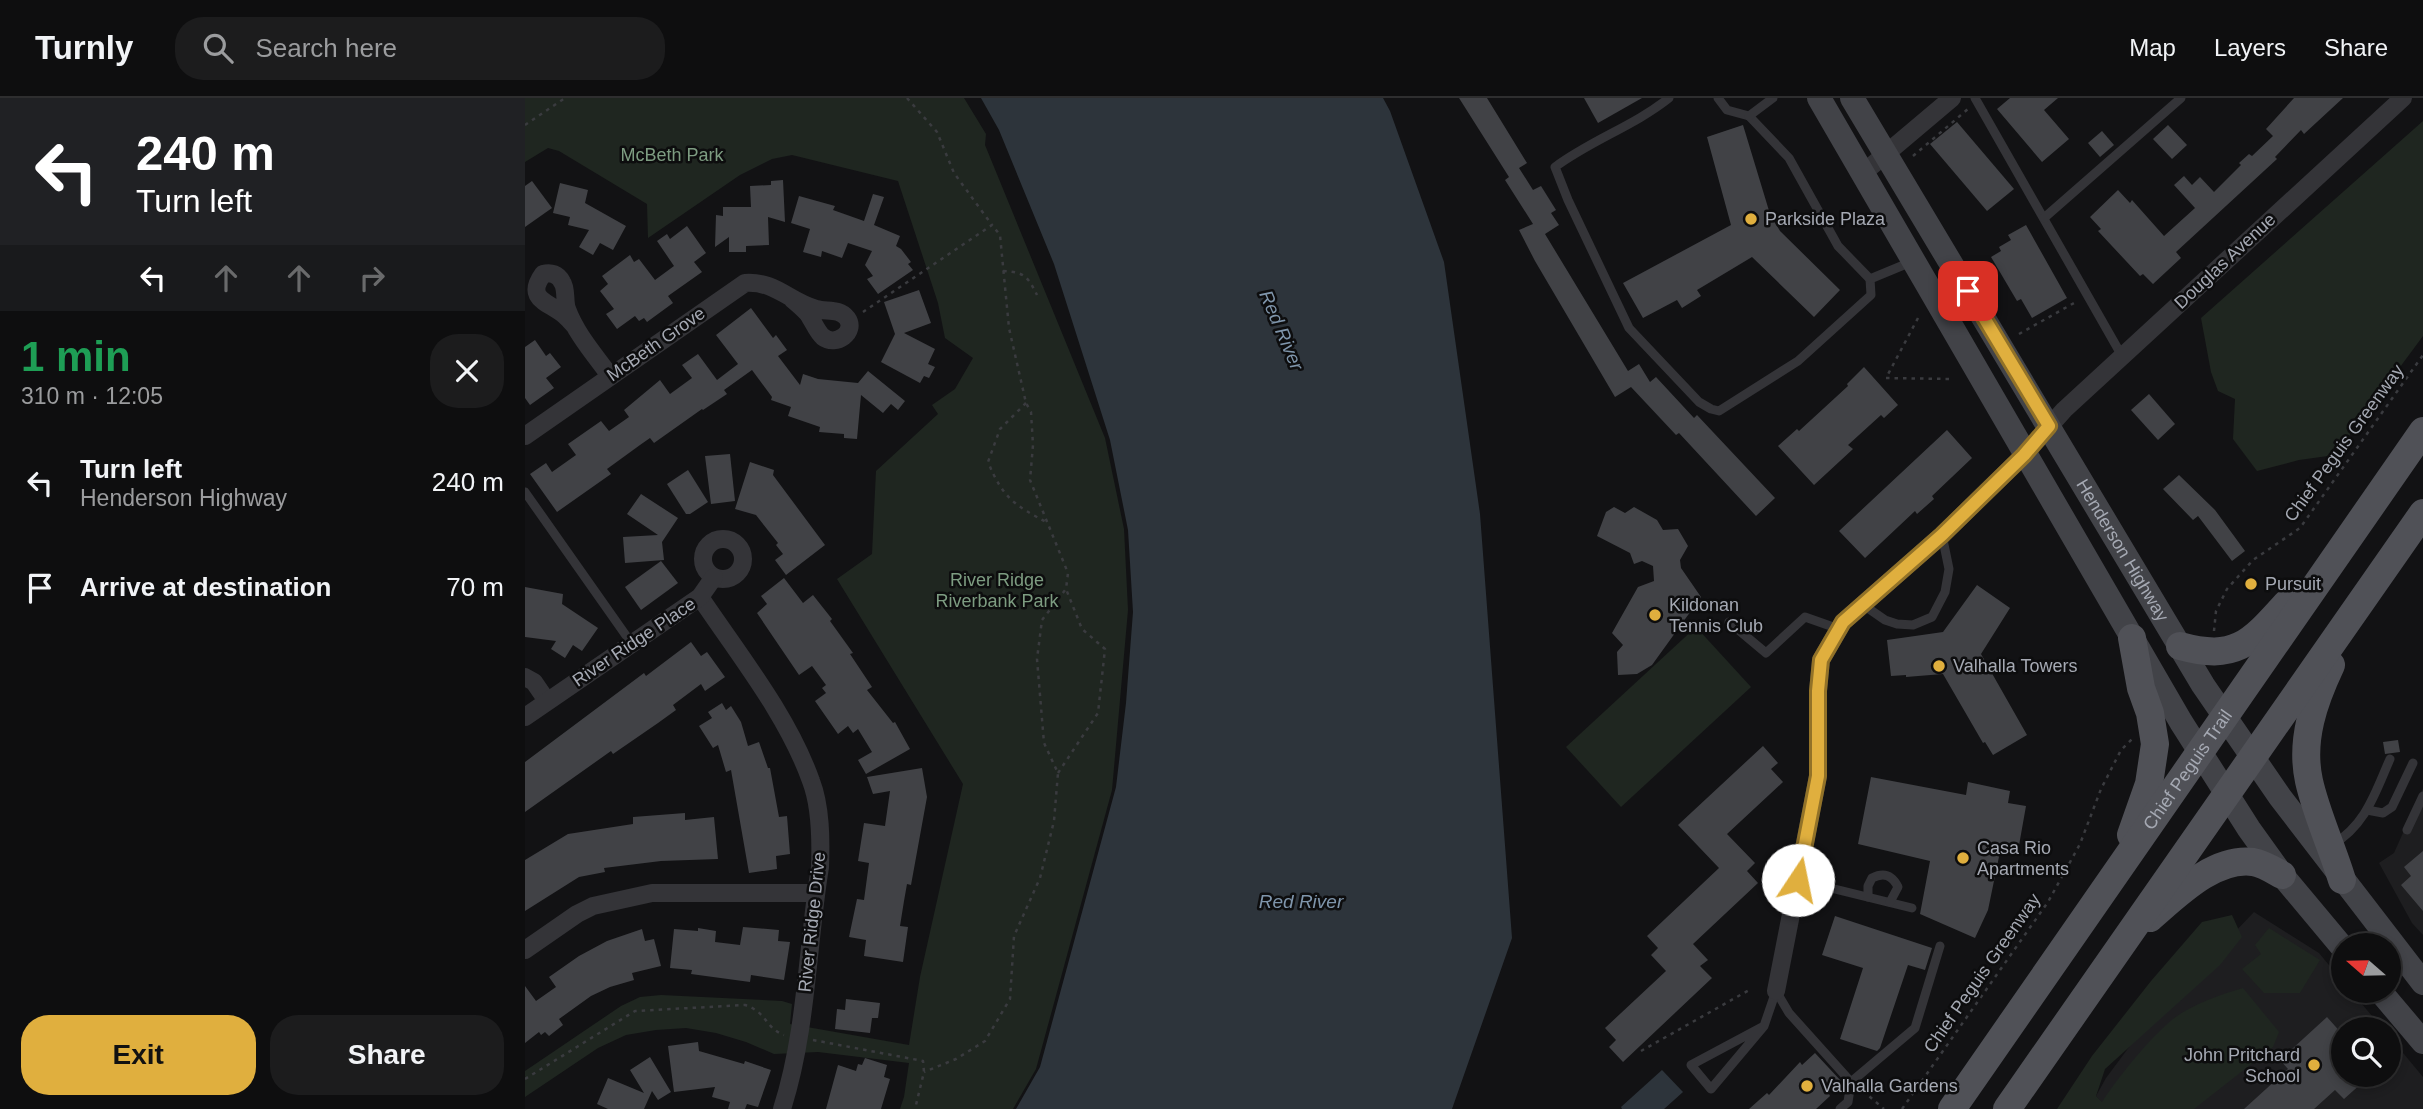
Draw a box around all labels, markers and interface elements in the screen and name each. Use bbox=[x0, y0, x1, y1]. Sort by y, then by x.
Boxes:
search box bbox=[175, 17, 665, 80]
text: Turnly bbox=[35, 29, 133, 66]
icon: search bbox=[199, 29, 237, 67]
text: Search here bbox=[255, 33, 397, 63]
text: Map bbox=[2129, 34, 2176, 61]
text: Layers bbox=[2214, 34, 2286, 61]
text: Share bbox=[2324, 34, 2388, 61]
icon: left bbox=[21, 126, 112, 217]
text: 240 m bbox=[136, 126, 275, 180]
park label: McBeth Park bbox=[620, 145, 725, 165]
text: Turn left bbox=[136, 183, 252, 219]
place label: Parkside Plaza bbox=[1765, 209, 1886, 229]
street label: Douglas Avenue bbox=[2170, 209, 2280, 313]
marker: Parkside Plaza bbox=[1743, 211, 1759, 227]
icon: left bbox=[134, 259, 172, 297]
icon: ahead bbox=[207, 259, 245, 297]
icon: ahead bbox=[280, 259, 318, 297]
icon: right bbox=[353, 259, 391, 297]
pin bbox=[1938, 261, 1998, 321]
icon: arrive bbox=[1949, 272, 1987, 310]
water label: Red River bbox=[1255, 287, 1308, 374]
street label: McBeth Grove bbox=[603, 303, 709, 385]
text: 1 min bbox=[21, 333, 131, 380]
button: close bbox=[430, 334, 504, 408]
street label: Chief Peguis Greenway bbox=[2280, 361, 2408, 525]
text: 310 m · 12:05 bbox=[21, 383, 163, 409]
text: Turn left bbox=[80, 454, 182, 484]
icon: left bbox=[21, 464, 59, 502]
text: 240 m bbox=[432, 467, 504, 497]
street label: Henderson Highway bbox=[2072, 476, 2173, 625]
text: Henderson Highway bbox=[80, 485, 287, 511]
icon: arrive bbox=[21, 569, 59, 607]
park label: River Ridge Riverbank Park bbox=[935, 570, 1060, 611]
text: Arrive at destination bbox=[80, 572, 331, 602]
text: 70 m bbox=[446, 572, 504, 602]
place label: Pursuit bbox=[2265, 574, 2321, 594]
marker: Pursuit bbox=[2243, 576, 2259, 592]
street label: River Ridge Place bbox=[569, 593, 699, 691]
place label: Kildonan Tennis Club bbox=[1669, 595, 1763, 636]
marker: Kildonan Tennis Club bbox=[1647, 607, 1663, 623]
place label: Valhalla Towers bbox=[1953, 656, 2077, 676]
marker: Valhalla Towers bbox=[1931, 658, 1947, 674]
street label: Chief Peguis Trail bbox=[2139, 706, 2236, 833]
place label: Casa Rio Apartments bbox=[1977, 838, 2069, 879]
position arrow bbox=[1761, 843, 1835, 917]
marker: Casa Rio Apartments bbox=[1955, 850, 1971, 866]
street label: River Ridge Drive bbox=[795, 851, 829, 993]
street label: Chief Peguis Greenway bbox=[1920, 890, 2044, 1056]
water label: Red River bbox=[1259, 891, 1344, 912]
north arrow bbox=[2331, 933, 2401, 1003]
map controls bbox=[2331, 933, 2401, 1087]
button: Exit bbox=[21, 1015, 256, 1095]
button: Share bbox=[270, 1015, 504, 1095]
button: search bbox=[2331, 1017, 2401, 1087]
place label: John Pritchard School bbox=[2184, 1045, 2300, 1086]
marker: John Pritchard School bbox=[2306, 1057, 2322, 1073]
place label: Valhalla Gardens bbox=[1821, 1076, 1958, 1096]
marker: Valhalla Gardens bbox=[1799, 1078, 1815, 1094]

